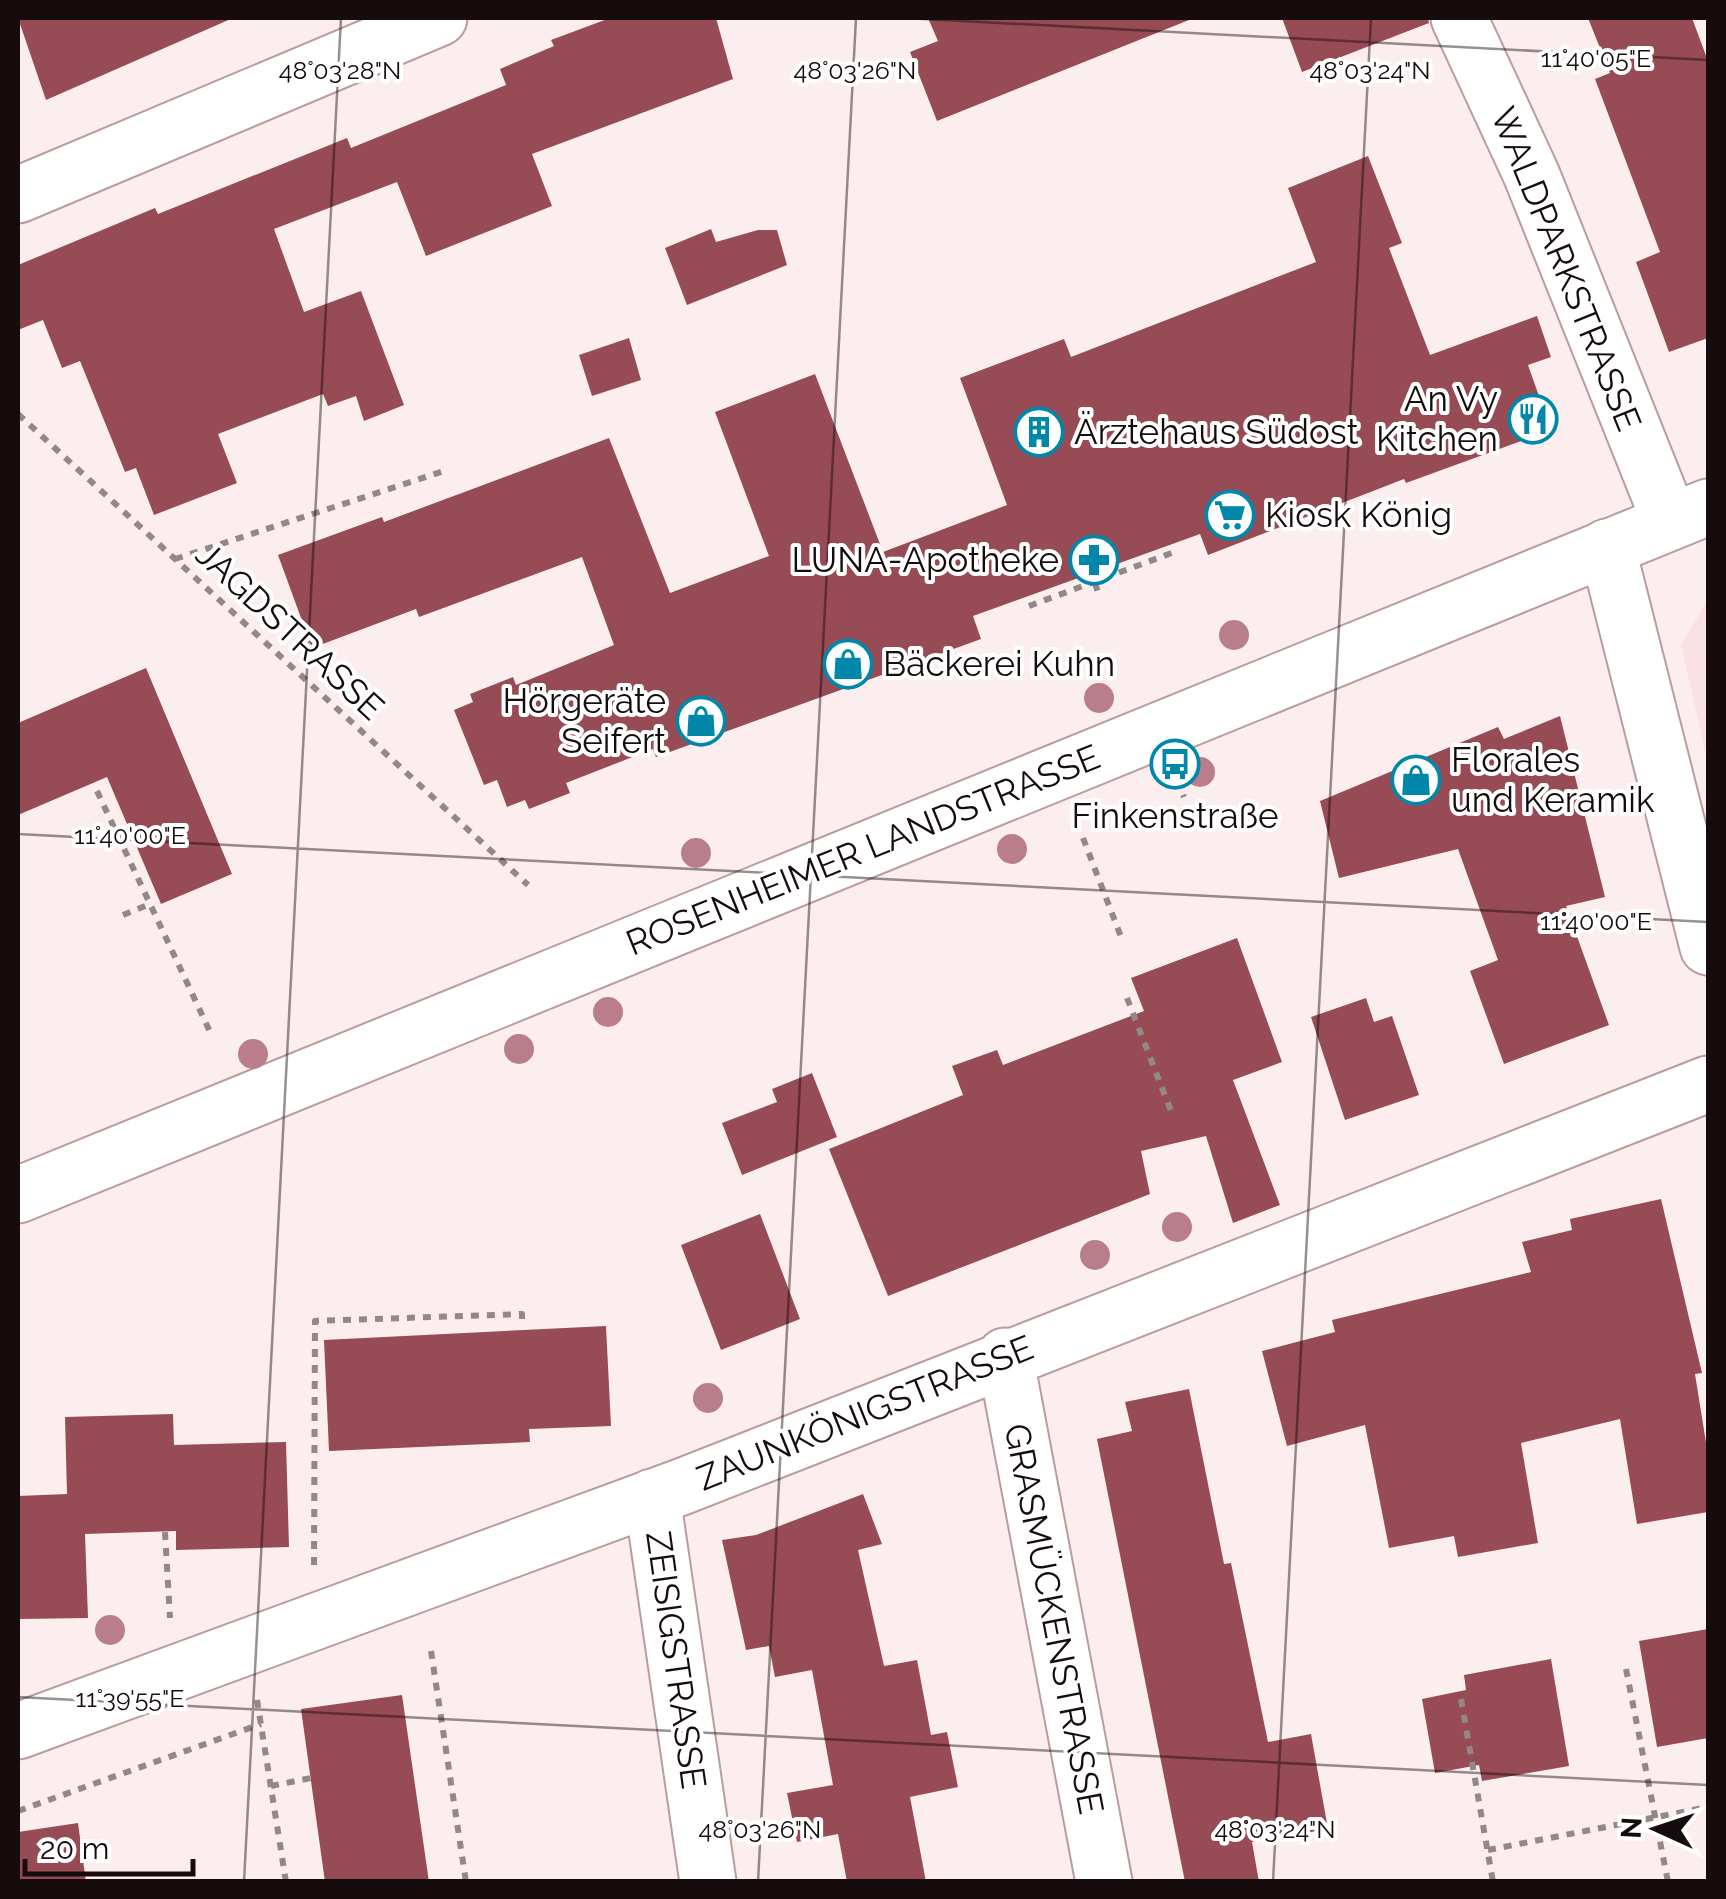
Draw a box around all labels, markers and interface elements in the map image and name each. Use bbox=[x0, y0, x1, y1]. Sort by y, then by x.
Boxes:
text: 11°40'05"E bbox=[1541, 43, 1651, 73]
text: 48°03'28"N bbox=[279, 55, 401, 85]
text: 48°03'26"N bbox=[794, 55, 916, 85]
text: 48°03'24"N bbox=[1309, 55, 1431, 85]
street label: WALDPARKSTRASSE bbox=[1483, 101, 1650, 436]
place label: An Vy Kitchen bbox=[1376, 378, 1498, 459]
restaurant icon: An Vy Kitchen bbox=[1507, 393, 1559, 445]
building icon: Ärztehaus Südost bbox=[1013, 406, 1065, 458]
place label: Ärztehaus Südost bbox=[1074, 411, 1359, 452]
supermarket icon: Kiosk König bbox=[1204, 489, 1256, 541]
place label: Kiosk König bbox=[1265, 494, 1452, 535]
street label: JAGDSTRASSE bbox=[188, 533, 393, 728]
pharmacy icon: LUNA-Apotheke bbox=[1068, 534, 1120, 586]
place label: LUNA-Apotheke bbox=[791, 539, 1059, 580]
shop icon: Bäckerei Kuhn bbox=[822, 638, 874, 690]
place label: Bäckerei Kuhn bbox=[883, 643, 1115, 684]
place label: Hörgeräte Seifert bbox=[503, 680, 666, 761]
shop icon: Hörgeräte Seifert bbox=[675, 695, 727, 747]
street label: ROSENHEIMER LANDSTRASSE bbox=[620, 736, 1105, 963]
bus stop icon: Finkenstraße bbox=[1149, 738, 1201, 790]
place label: Florales und Keramik bbox=[1451, 739, 1655, 820]
shop icon: Florales und Keramik bbox=[1390, 754, 1442, 806]
place label: Finkenstraße bbox=[1072, 795, 1278, 836]
text: 11°40'00"E bbox=[74, 820, 186, 850]
text: 11°40'00"E bbox=[1540, 906, 1652, 936]
street label: ZAUNKÖNIGSTRASSE bbox=[691, 1326, 1039, 1499]
street label: GRASMÜCKENSTRASSE bbox=[997, 1420, 1112, 1818]
street label: ZEISIGSTRASSE bbox=[638, 1529, 715, 1791]
text: 11°39'55"E bbox=[76, 1683, 184, 1713]
north arrow bbox=[1606, 1779, 1706, 1879]
scale bar bbox=[25, 1814, 192, 1876]
text: 48°03'26"N bbox=[699, 1814, 821, 1844]
text: 48°03'24"N bbox=[1214, 1814, 1336, 1844]
text: N bbox=[1614, 1816, 1649, 1839]
text: 20 m bbox=[40, 1831, 109, 1866]

